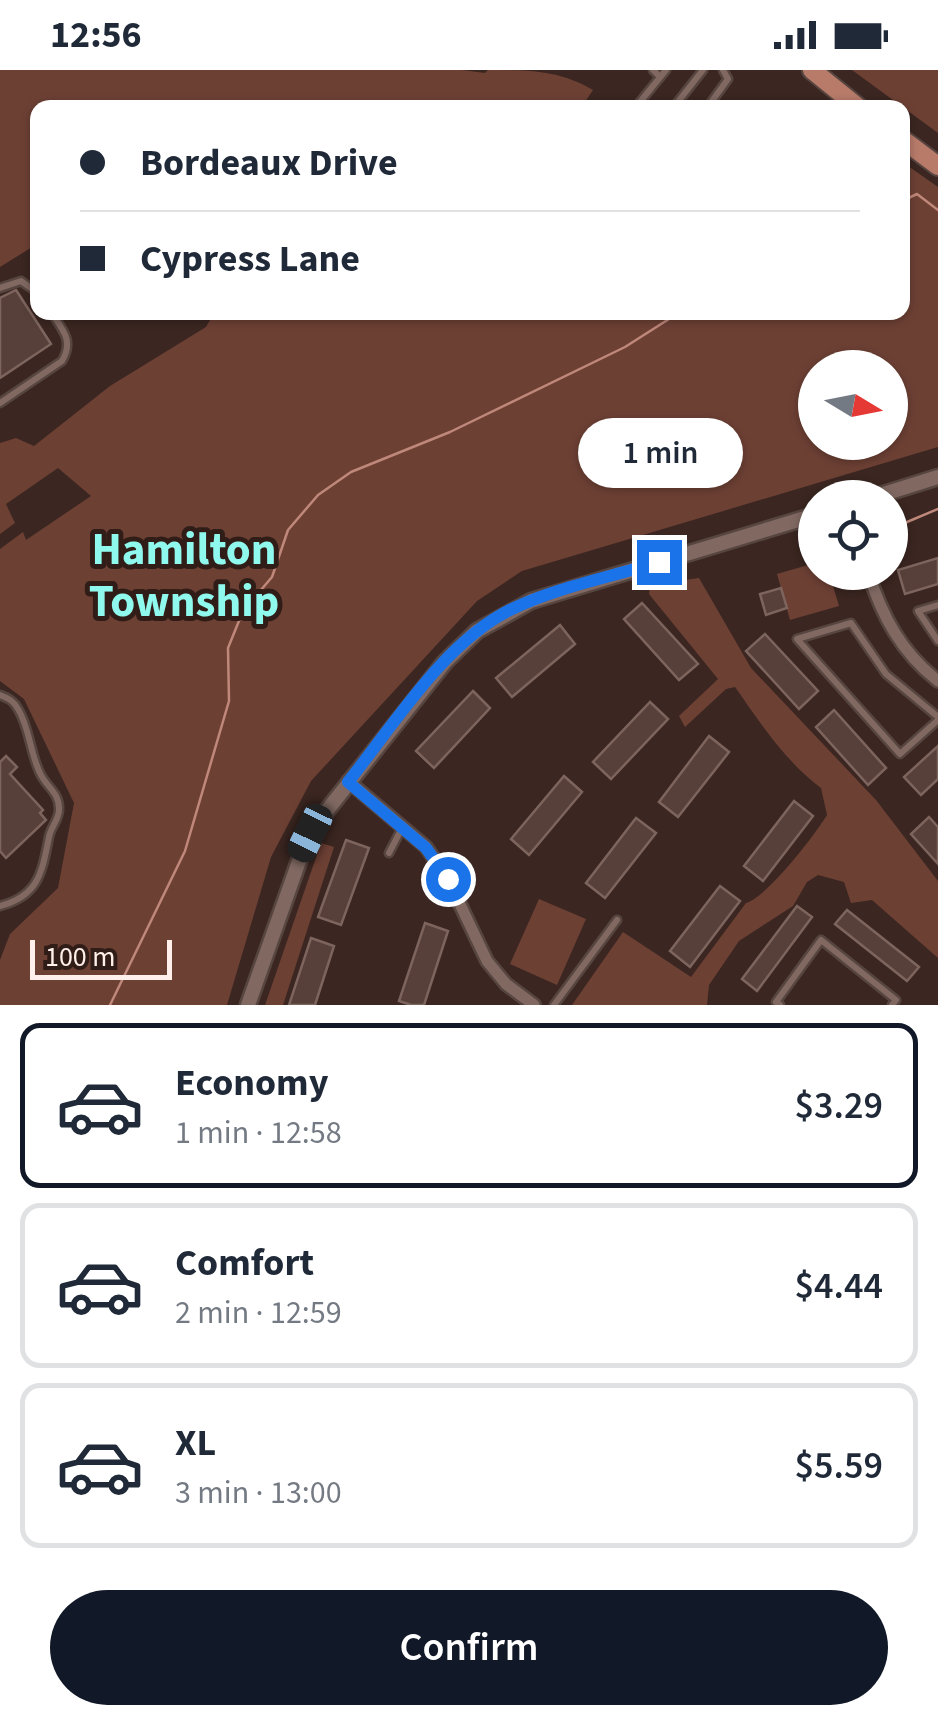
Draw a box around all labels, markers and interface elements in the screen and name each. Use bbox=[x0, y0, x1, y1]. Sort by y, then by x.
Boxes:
text: 12:56 bbox=[50, 8, 142, 62]
text: Bordeaux Drive bbox=[140, 136, 398, 190]
text: Cypress Lane bbox=[140, 232, 360, 286]
north arrow bbox=[798, 350, 908, 460]
map controls bbox=[798, 350, 908, 590]
callout: 1 min bbox=[576, 417, 742, 487]
text: 1 min bbox=[622, 430, 699, 476]
button: locate bbox=[798, 480, 908, 590]
district label: Hamilton Township bbox=[89, 518, 279, 634]
route end bbox=[637, 540, 682, 585]
car bbox=[283, 799, 337, 867]
route start bbox=[426, 857, 471, 902]
scale bar bbox=[30, 935, 172, 980]
text: 100 m bbox=[45, 937, 116, 977]
text: Economy bbox=[175, 1056, 328, 1110]
icon: car bbox=[55, 1061, 145, 1151]
text: $3.29 bbox=[795, 1079, 883, 1133]
text: 1 min · 12:58 bbox=[175, 1110, 342, 1156]
text: Comfort bbox=[175, 1236, 314, 1290]
icon: car bbox=[55, 1241, 145, 1331]
text: $4.44 bbox=[795, 1259, 883, 1313]
text: 2 min · 12:59 bbox=[175, 1290, 342, 1336]
text: XL bbox=[175, 1416, 216, 1470]
icon: car bbox=[55, 1421, 145, 1511]
text: $5.59 bbox=[795, 1439, 883, 1493]
text: 3 min · 13:00 bbox=[175, 1470, 342, 1516]
button: Confirm bbox=[50, 1590, 888, 1705]

